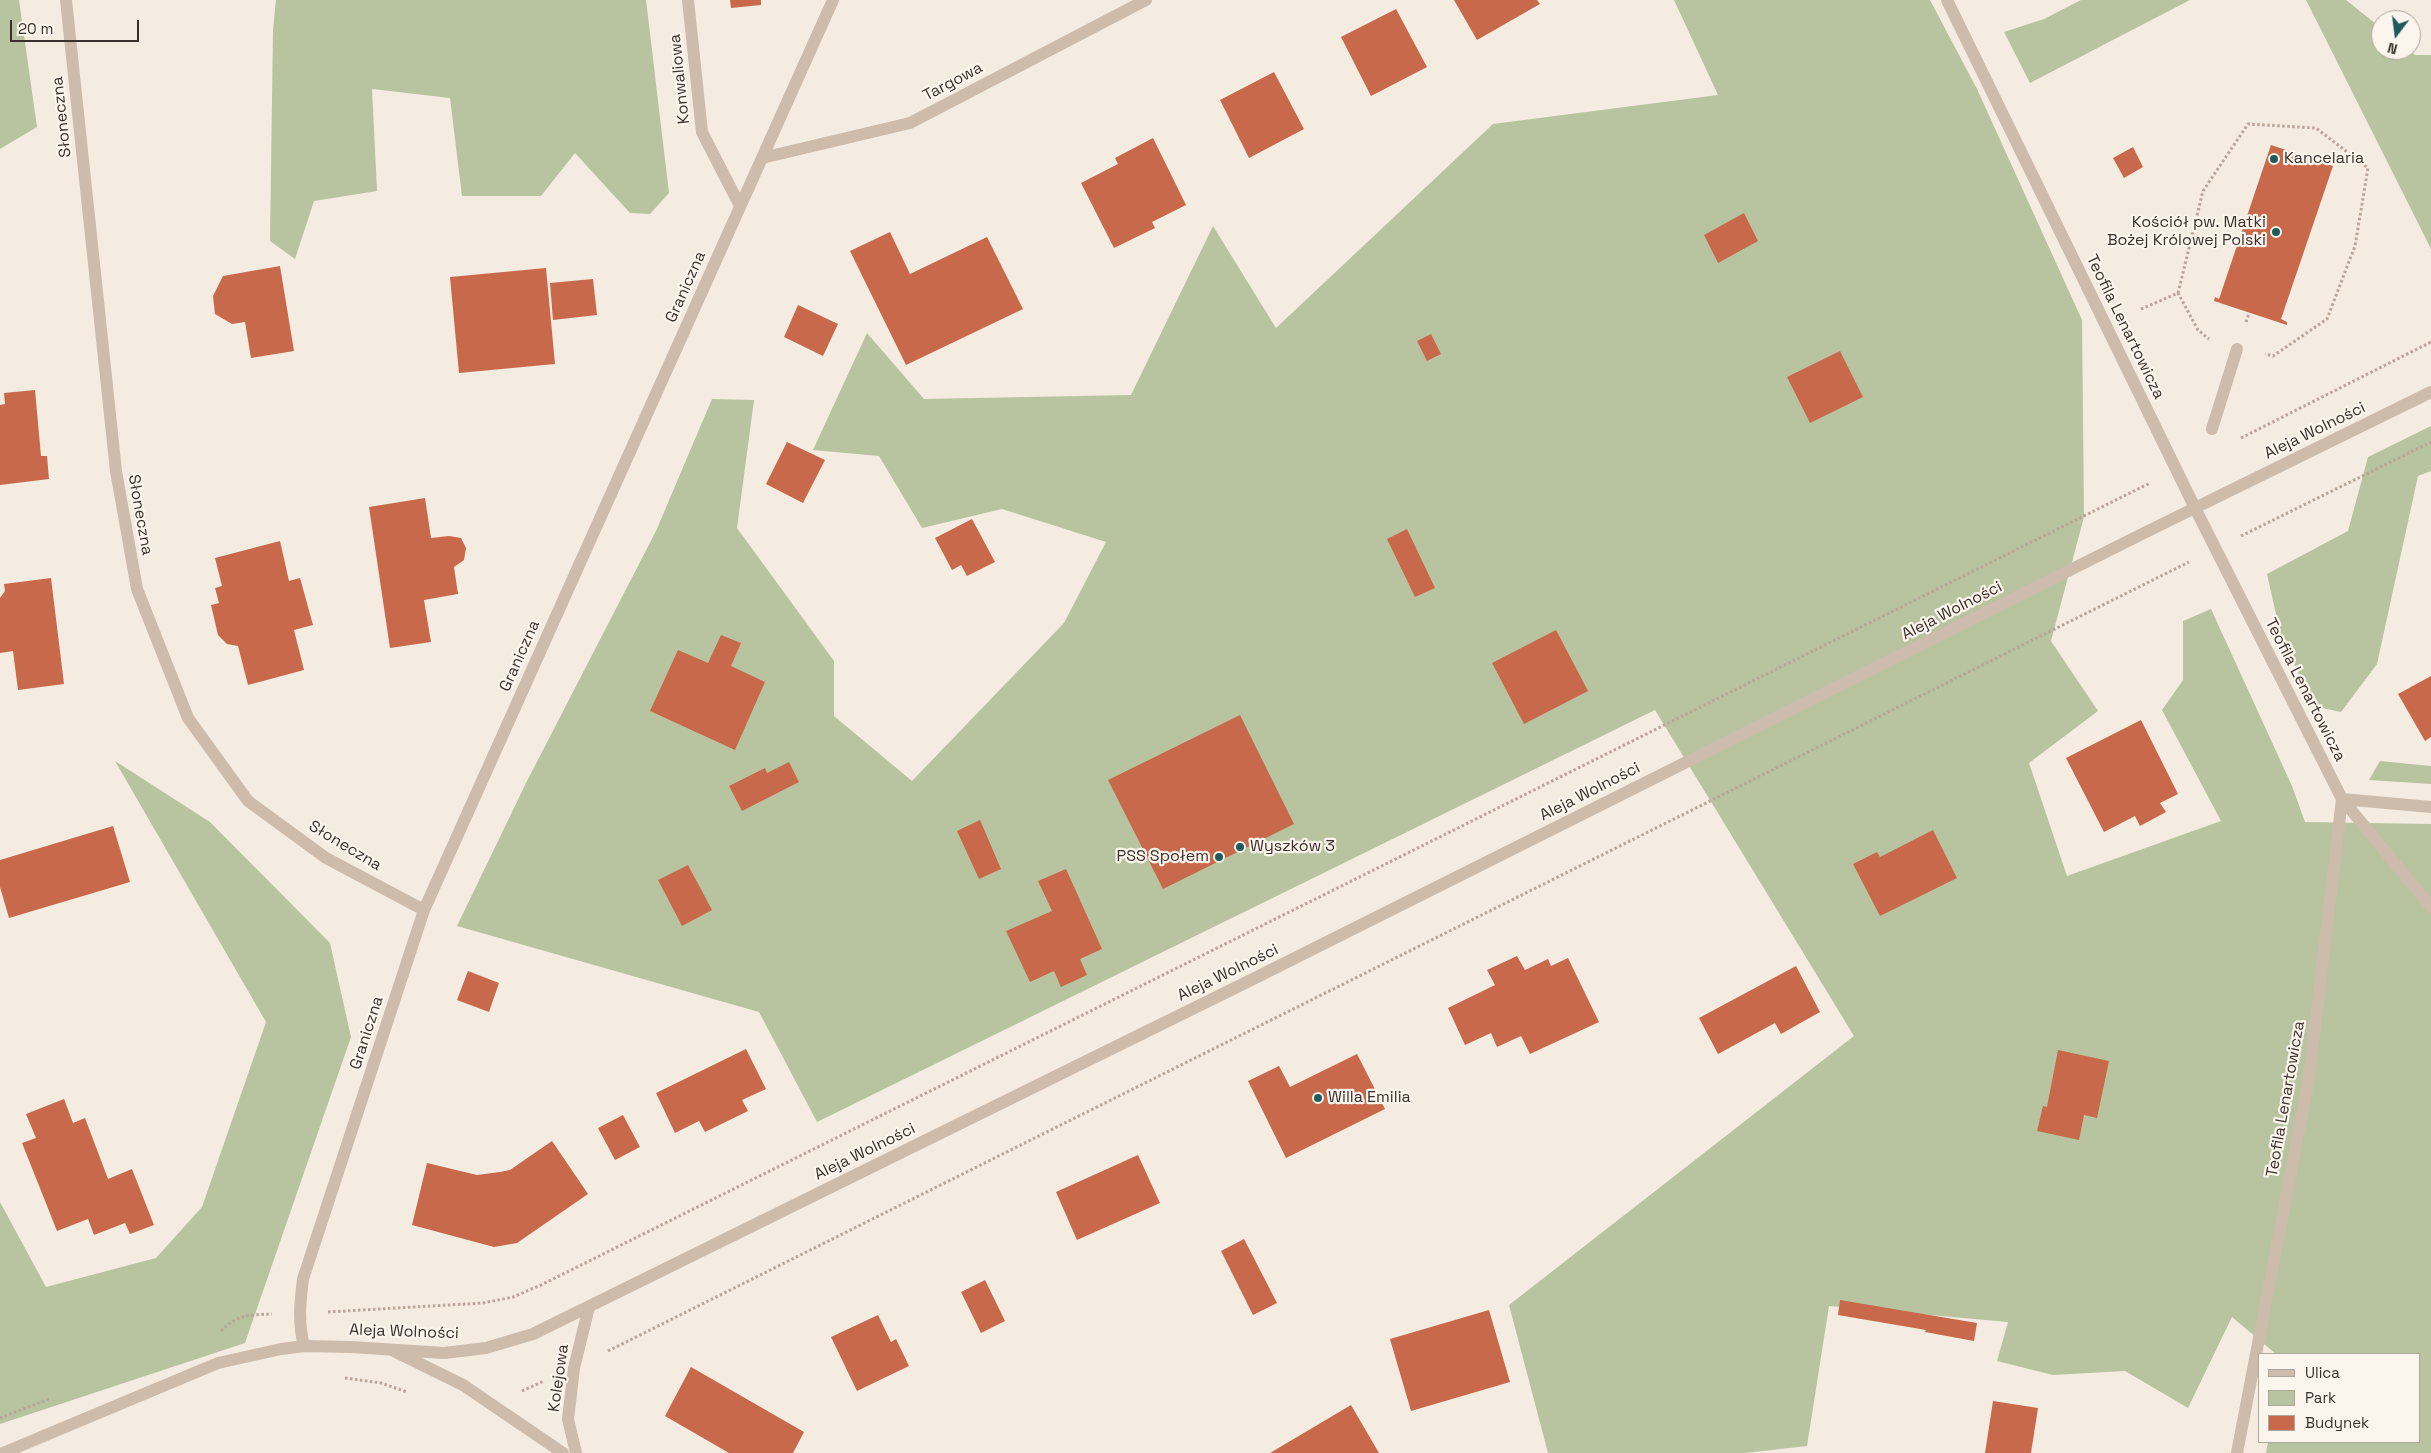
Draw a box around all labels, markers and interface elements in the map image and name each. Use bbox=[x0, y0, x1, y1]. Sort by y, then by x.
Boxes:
scale bar bbox=[12, 10, 141, 42]
north arrow bbox=[2371, 10, 2421, 60]
text: 20 m bbox=[18, 19, 53, 38]
street label: Konwaliowa bbox=[666, 33, 694, 125]
text: N bbox=[2386, 39, 2399, 58]
street label: Targowa bbox=[920, 58, 986, 106]
street label: Słoneczna bbox=[48, 75, 76, 159]
place label: Kancelaria bbox=[2284, 149, 2364, 169]
marker: Kancelaria bbox=[2268, 153, 2280, 165]
place label: Kościół pw. Matki Bożej Królowej Polski bbox=[2107, 213, 2266, 251]
marker: Kościół pw. Matki Bożej Królowej Polski bbox=[2270, 226, 2282, 238]
street label: Graniczna bbox=[662, 248, 710, 326]
street label: Teofila Lenartowicza bbox=[2082, 252, 2168, 402]
street label: Aleja Wolności bbox=[2261, 398, 2369, 464]
street label: Słoneczna bbox=[123, 473, 157, 557]
street label: Aleja Wolności bbox=[1899, 577, 2005, 645]
street label: Teofila Lenartowicza bbox=[2261, 615, 2349, 765]
street label: Graniczna bbox=[496, 617, 544, 695]
street label: Aleja Wolności bbox=[1537, 758, 1643, 826]
street label: Słoneczna bbox=[305, 817, 385, 875]
place label: Wyszków 3 bbox=[1250, 837, 1335, 857]
marker: Wyszków 3 bbox=[1234, 841, 1246, 853]
place label: PSS Społem bbox=[1117, 847, 1209, 867]
marker: PSS Społem bbox=[1213, 851, 1225, 863]
street label: Aleja Wolności bbox=[1174, 940, 1282, 1006]
street label: Graniczna bbox=[346, 994, 388, 1072]
street label: Teofila Lenartowicza bbox=[2263, 1019, 2309, 1179]
place label: Willa Emilia bbox=[1328, 1088, 1411, 1108]
marker: Willa Emilia bbox=[1312, 1092, 1324, 1104]
street label: Aleja Wolności bbox=[811, 1119, 919, 1185]
street label: Aleja Wolności bbox=[349, 1320, 459, 1344]
street label: Kolejowa bbox=[545, 1343, 573, 1413]
legend bbox=[2258, 1353, 2421, 1443]
text: Ulica bbox=[2305, 1363, 2340, 1382]
text: Park bbox=[2305, 1388, 2336, 1407]
text: Budynek bbox=[2305, 1413, 2369, 1432]

